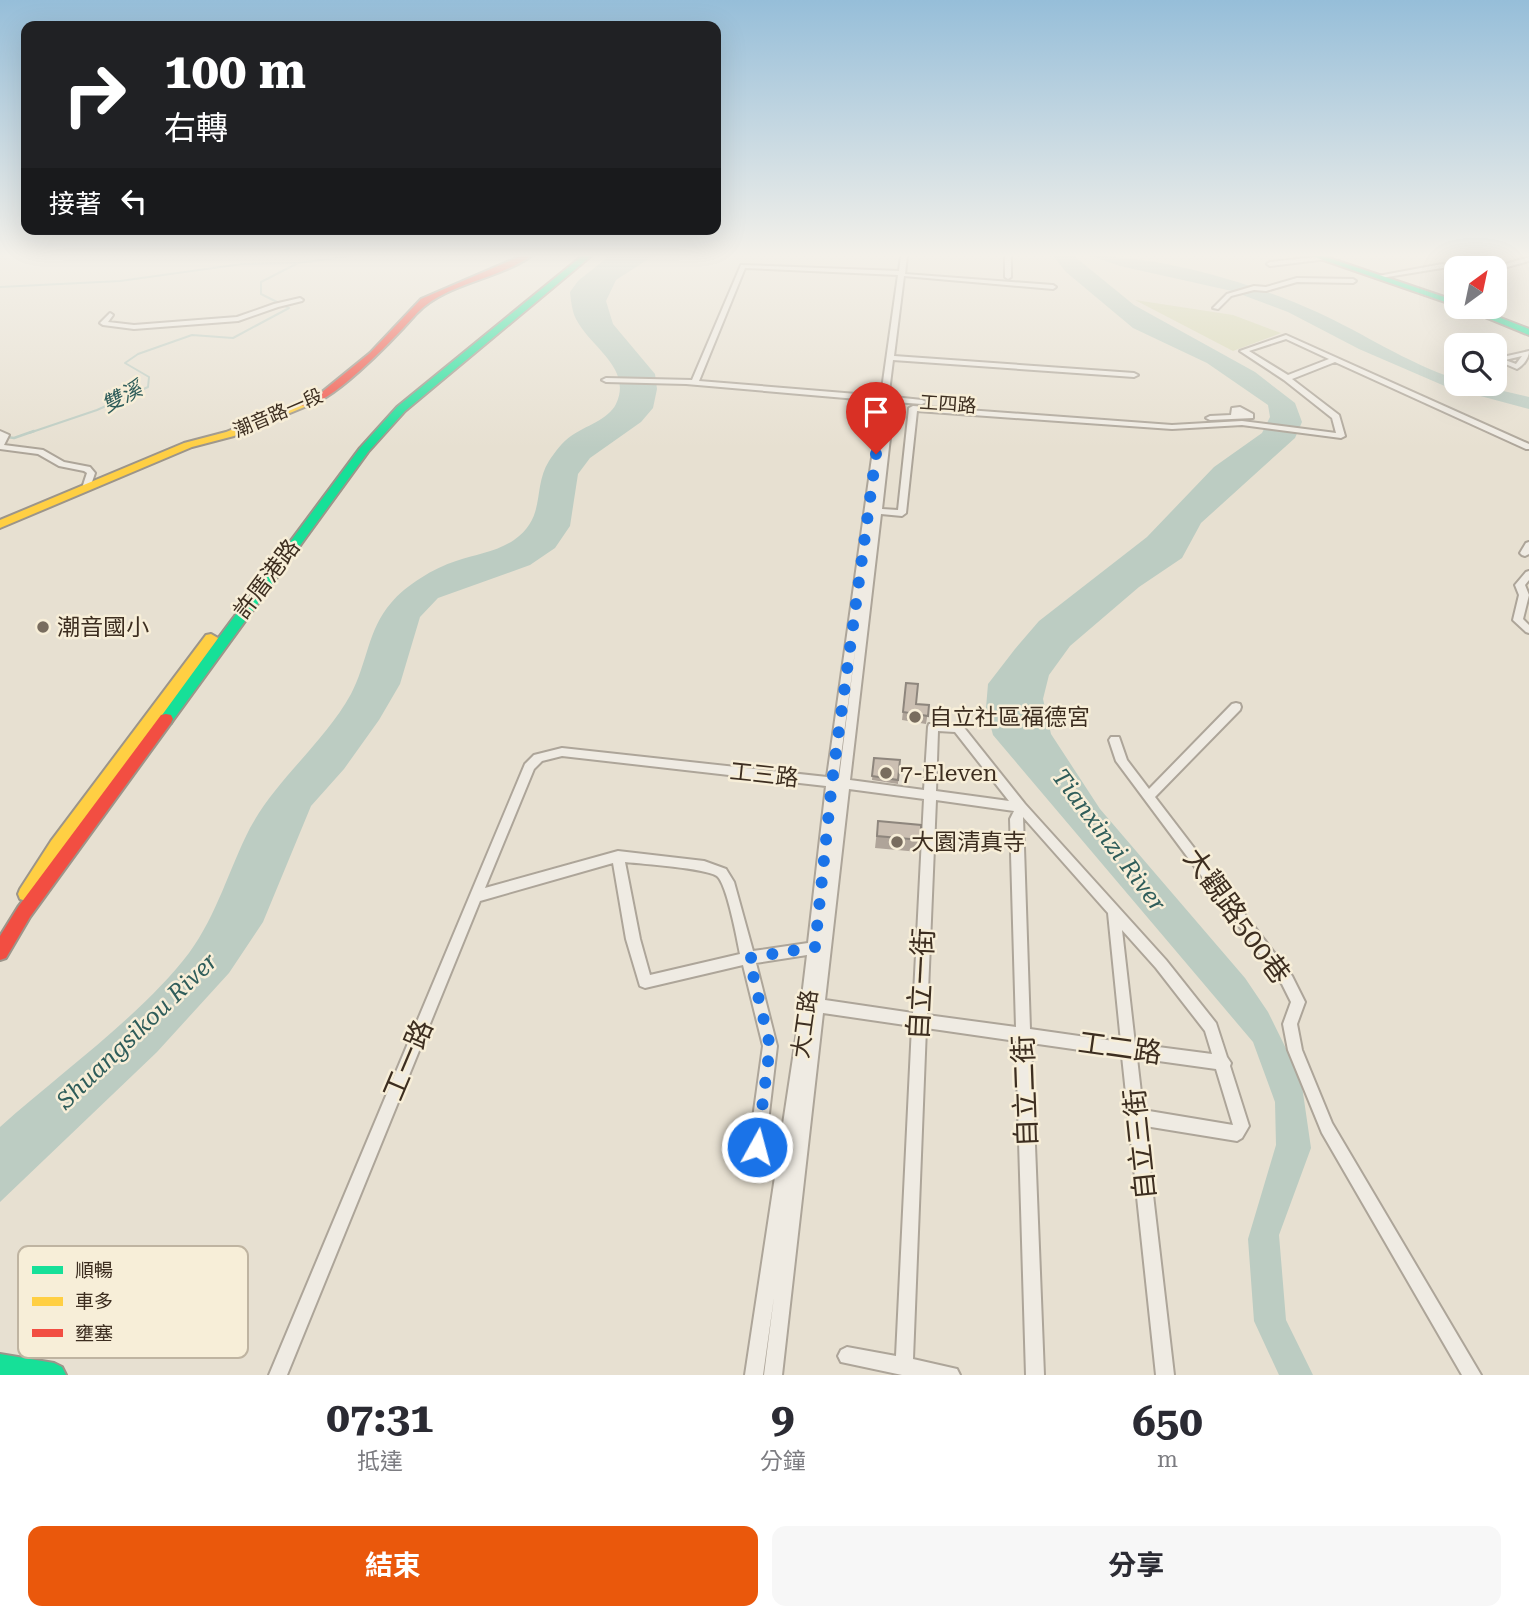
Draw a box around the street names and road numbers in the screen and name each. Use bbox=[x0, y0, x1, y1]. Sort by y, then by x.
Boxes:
street label: 潮音路一段 bbox=[230, 384, 326, 442]
street label: 工四路 bbox=[919, 391, 977, 417]
street label: 許厝港路 bbox=[229, 534, 305, 624]
street label: 工三路 bbox=[728, 758, 800, 792]
street label: 大觀路500巷 bbox=[1177, 842, 1297, 990]
street label: 自立一街 bbox=[902, 927, 940, 1041]
street label: 大工路 bbox=[787, 988, 823, 1060]
street label: 工一路 bbox=[376, 1015, 440, 1105]
street label: 工二路 bbox=[1076, 1026, 1164, 1070]
street label: 自立二街 bbox=[1007, 1034, 1043, 1148]
street label: 自立三街 bbox=[1118, 1087, 1162, 1201]

